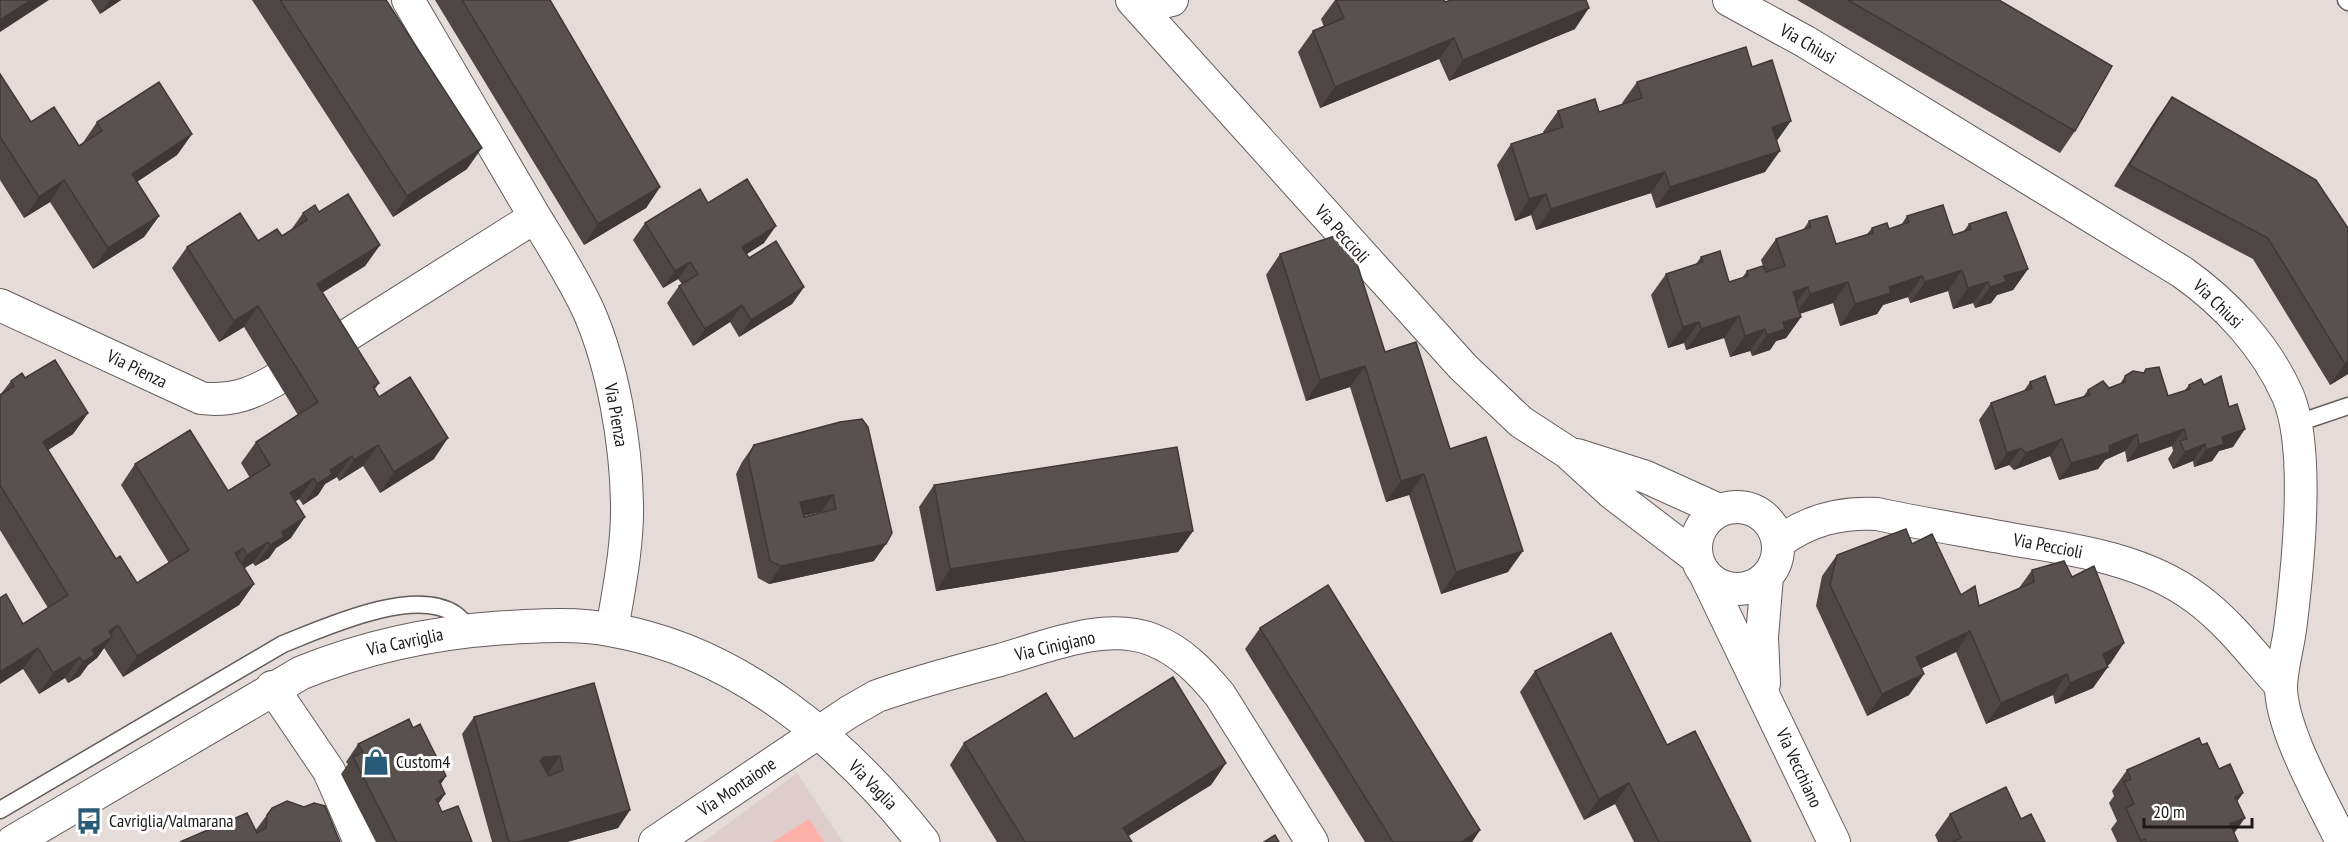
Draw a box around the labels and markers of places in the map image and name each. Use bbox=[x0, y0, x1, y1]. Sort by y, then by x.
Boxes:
shop icon: Custom4 bbox=[361, 747, 391, 777]
place label: Custom4 bbox=[396, 750, 450, 773]
bus stop icon: Cavriglia/Valmarana bbox=[74, 806, 104, 836]
place label: Cavriglia/Valmarana bbox=[109, 809, 234, 832]

